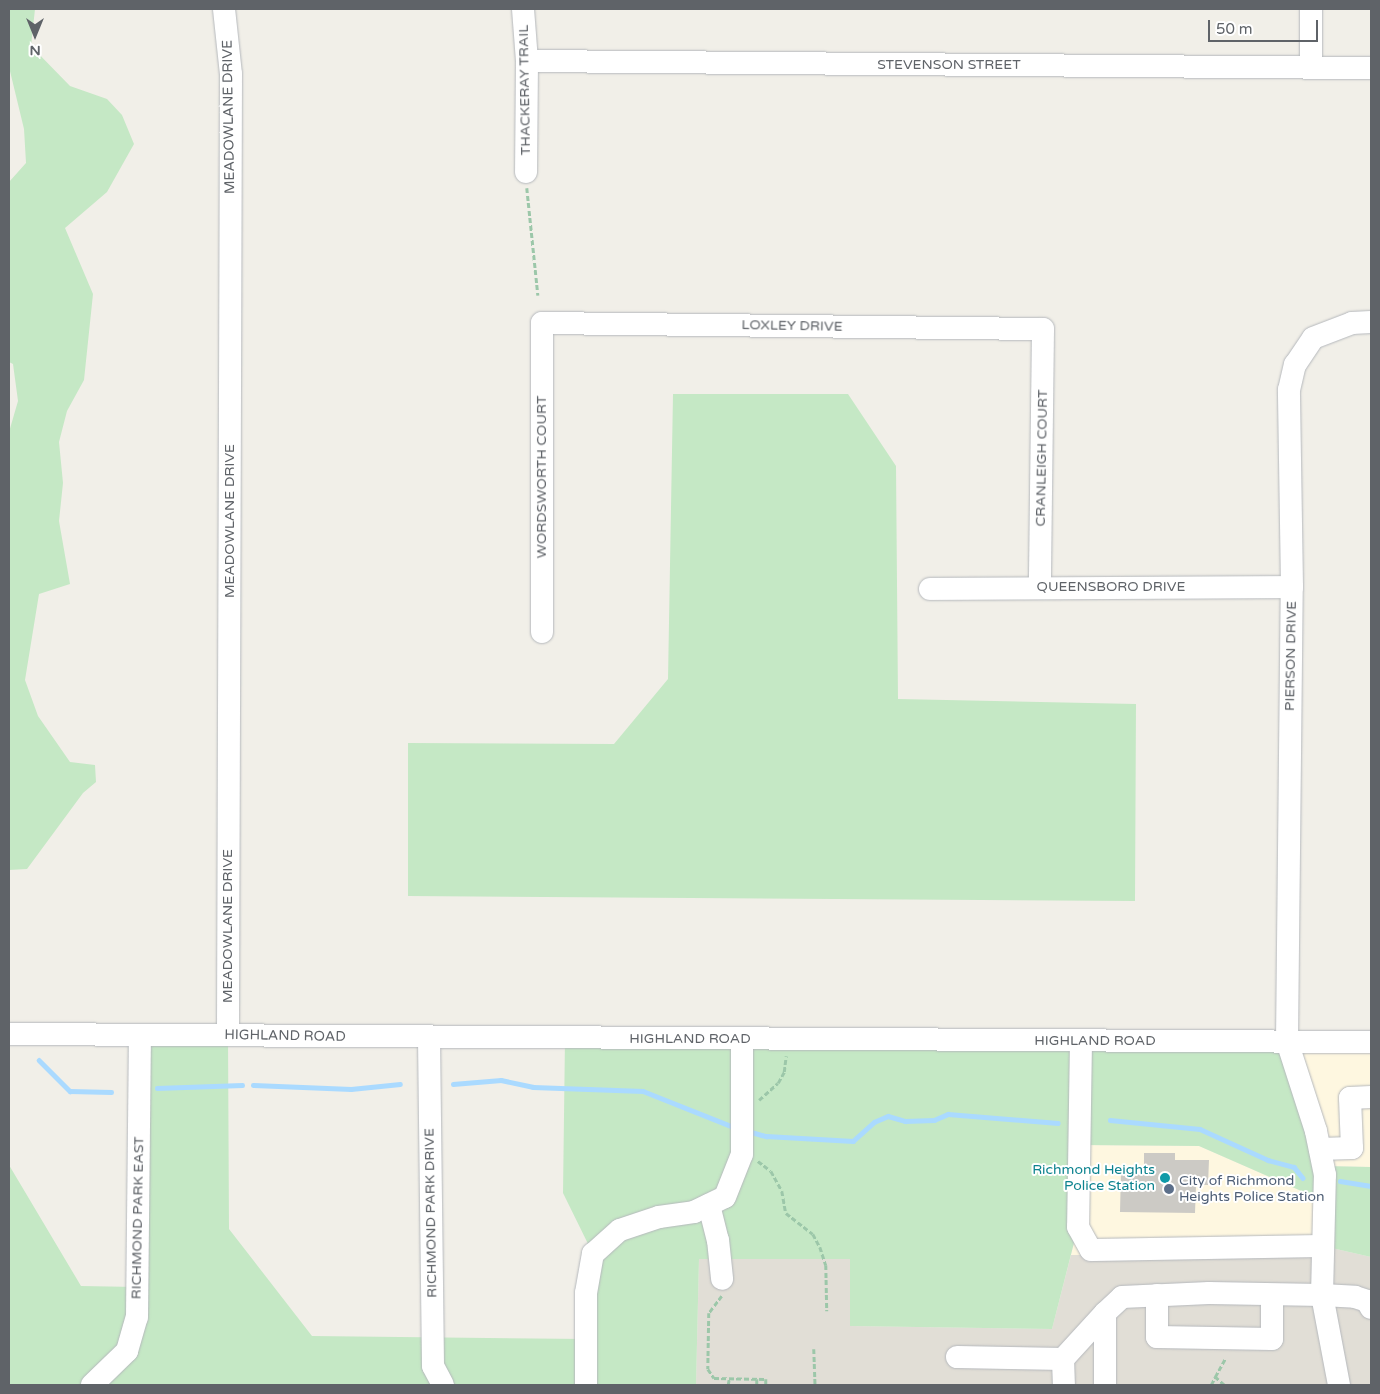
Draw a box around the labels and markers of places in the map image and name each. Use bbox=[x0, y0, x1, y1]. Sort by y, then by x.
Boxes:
place label: Richmond Heights Police Station bbox=[1032, 1162, 1155, 1194]
marker: Richmond Heights Police Station bbox=[1159, 1172, 1171, 1184]
place label: City of Richmond Heights Police Station bbox=[1179, 1173, 1325, 1206]
marker: City of Richmond Heights Police Station bbox=[1163, 1183, 1175, 1195]

